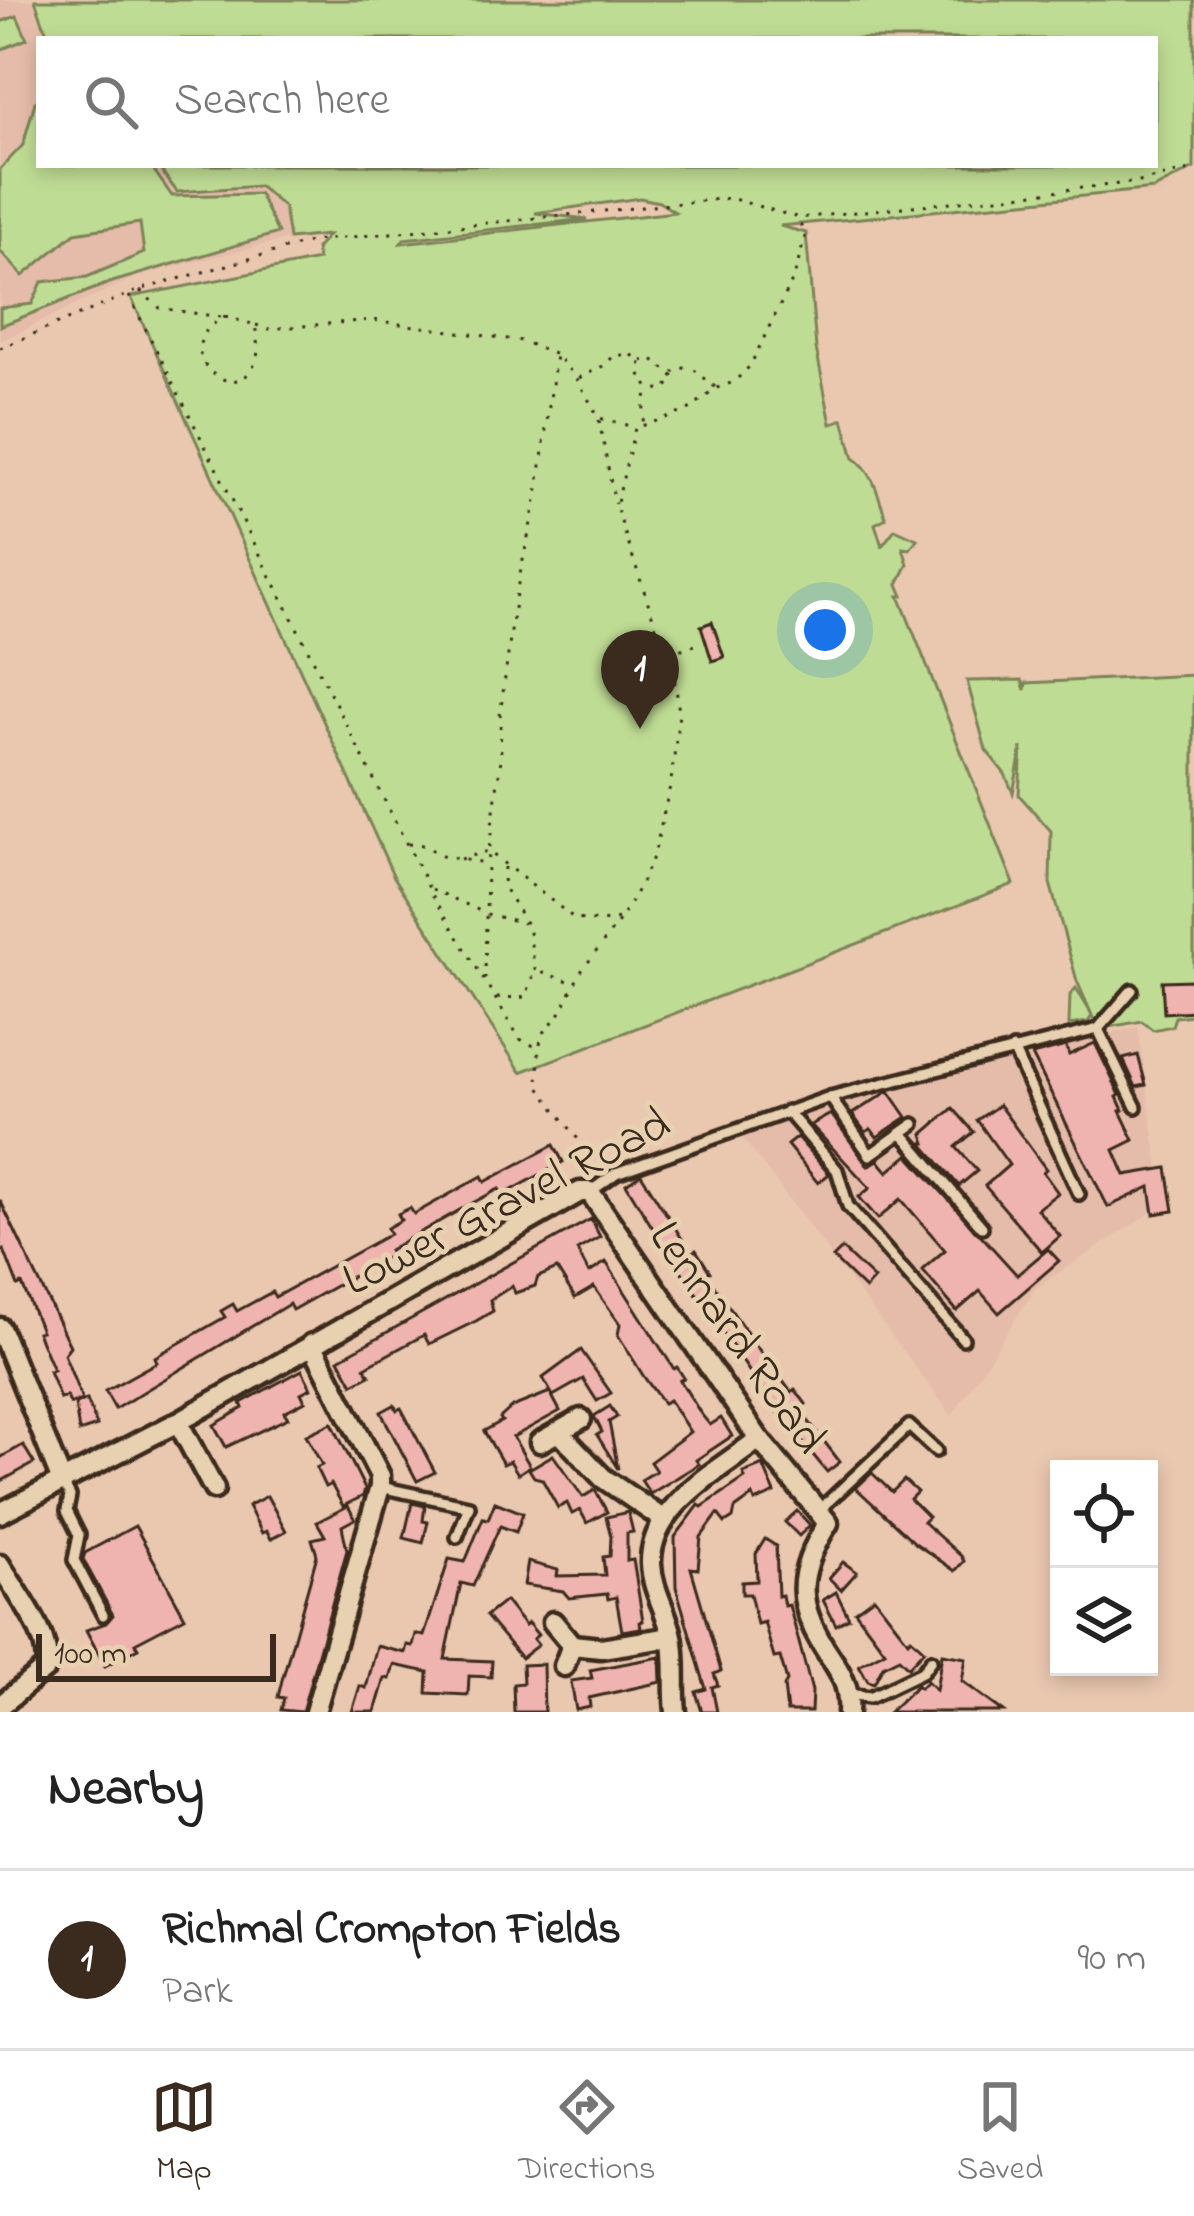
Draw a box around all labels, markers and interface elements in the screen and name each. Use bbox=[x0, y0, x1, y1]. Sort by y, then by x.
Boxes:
search box bbox=[36, 36, 1158, 168]
icon: search bbox=[78, 69, 144, 135]
text: Search here bbox=[174, 69, 390, 135]
your location bbox=[795, 600, 855, 660]
pin: 1 bbox=[601, 630, 679, 729]
street label: Lower Gravel Road bbox=[331, 1091, 683, 1316]
street label: Lennard Road bbox=[630, 1208, 842, 1470]
map controls bbox=[1050, 1460, 1158, 1676]
button: locate bbox=[1050, 1460, 1158, 1568]
button: layers bbox=[1050, 1568, 1158, 1676]
scale bar bbox=[36, 1628, 276, 1681]
text: 100 m bbox=[54, 1631, 127, 1679]
text: Nearby bbox=[48, 1753, 204, 1828]
text: Richmal Crompton Fields bbox=[162, 1898, 621, 1964]
text: 1 bbox=[81, 1931, 93, 1988]
text: 90 m bbox=[1077, 1931, 1146, 1988]
text: Park bbox=[162, 1964, 232, 2021]
tab: Map bbox=[151, 2074, 217, 2194]
tab: Directions bbox=[518, 2074, 656, 2194]
tab: Saved bbox=[957, 2074, 1043, 2194]

